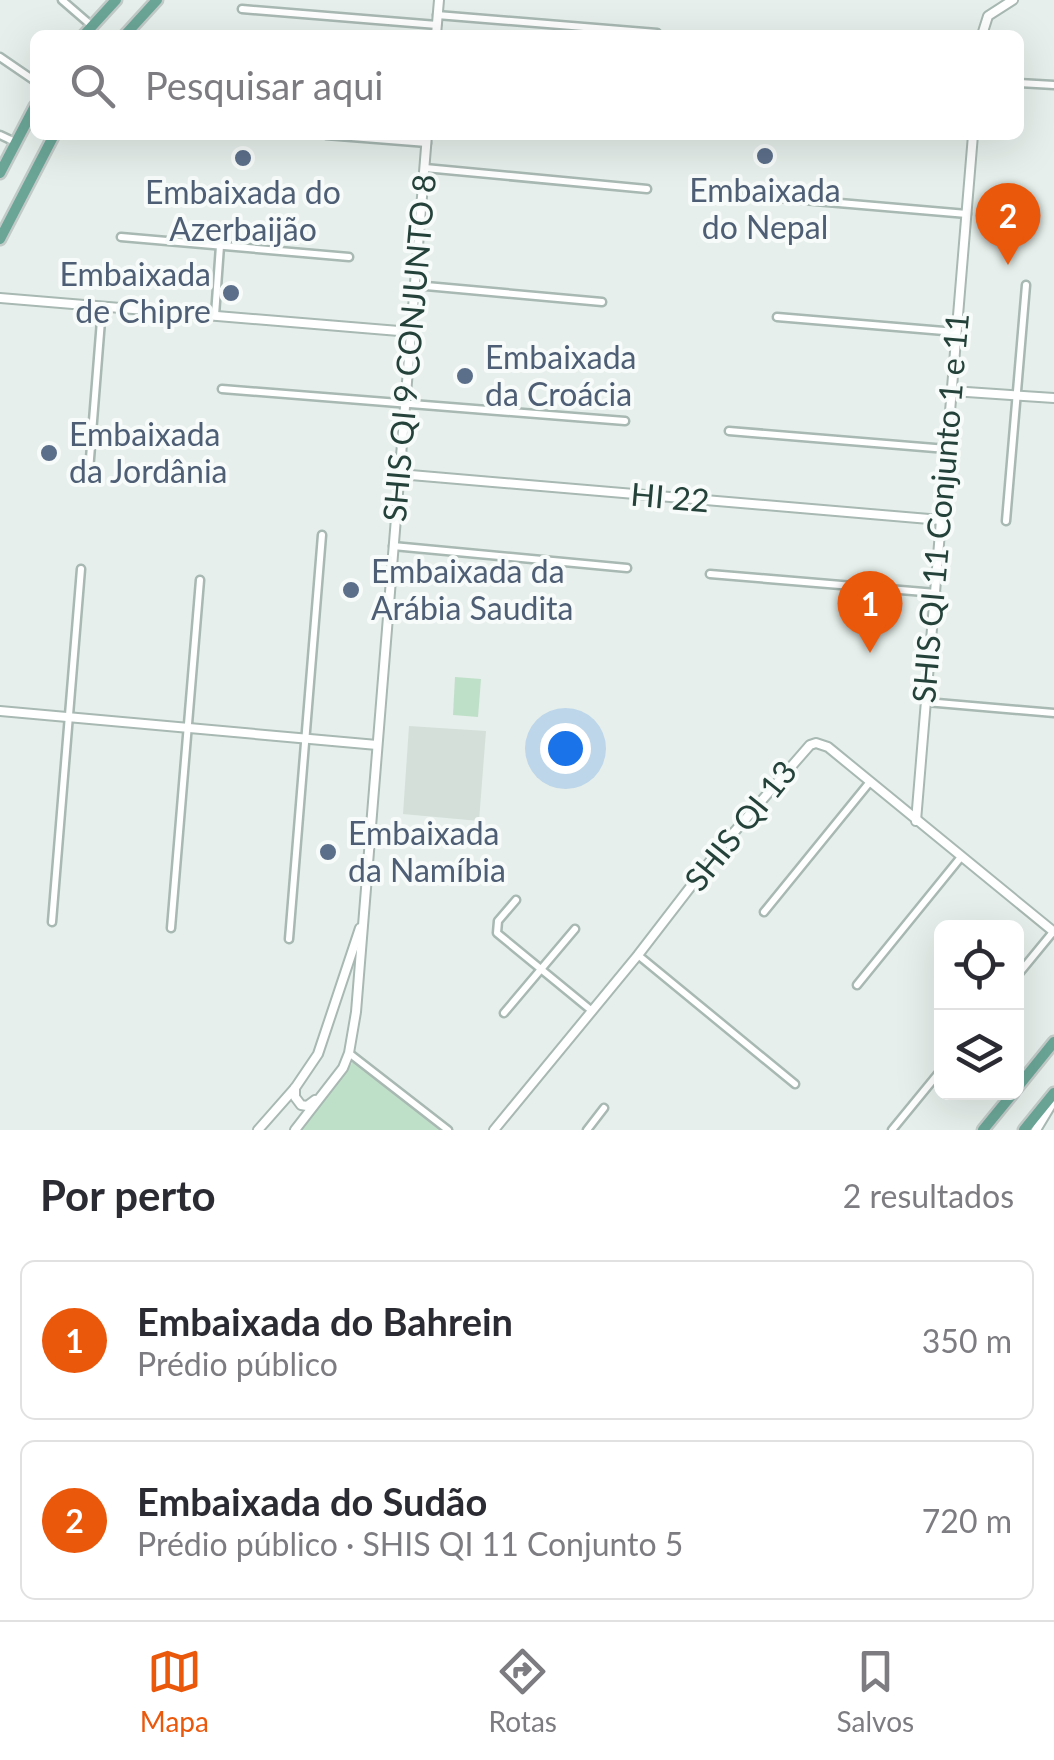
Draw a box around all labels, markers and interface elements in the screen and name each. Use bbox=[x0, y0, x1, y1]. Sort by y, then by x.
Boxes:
search box bbox=[30, 30, 1024, 140]
icon: search bbox=[65, 58, 120, 113]
text: Pesquisar aqui bbox=[145, 62, 384, 108]
marker: Embaixada do Nepal bbox=[754, 145, 776, 167]
marker: Embaixada do Azerbaijão bbox=[232, 147, 254, 169]
place label: Embaixada do Nepal bbox=[689, 170, 841, 246]
place label: Embaixada do Azerbaijão bbox=[145, 172, 341, 248]
street label: SHIS QI 9 CONJUNTO 8 bbox=[374, 173, 443, 523]
pin: 2 bbox=[976, 182, 1040, 265]
place label: Embaixada de Chipre bbox=[59, 254, 211, 330]
marker: Embaixada de Chipre bbox=[220, 282, 242, 304]
street label: SHIS QI 11 Conjunto 1 e 11 bbox=[903, 311, 976, 704]
place label: Embaixada da Croácia bbox=[485, 337, 637, 413]
marker: Embaixada da Croácia bbox=[454, 365, 476, 387]
place label: Embaixada da Jordânia bbox=[69, 414, 227, 490]
marker: Embaixada da Jordânia bbox=[38, 442, 60, 464]
street label: HI 22 bbox=[629, 474, 711, 519]
place label: Embaixada da Arábia Saudita bbox=[371, 551, 573, 627]
pin: 1 bbox=[838, 570, 902, 653]
marker: Embaixada da Arábia Saudita bbox=[340, 579, 362, 601]
your location bbox=[540, 723, 591, 774]
street label: SHIS QI 13 bbox=[676, 752, 804, 898]
place label: Embaixada da Namíbia bbox=[348, 813, 506, 889]
marker: Embaixada da Namíbia bbox=[317, 841, 339, 863]
map controls bbox=[934, 920, 1024, 1100]
button: locate bbox=[934, 920, 1024, 1010]
button: layers bbox=[934, 1010, 1024, 1100]
text: Por perto bbox=[40, 1170, 216, 1220]
text: 2 resultados bbox=[843, 1176, 1014, 1215]
text: Embaixada do Bahrein bbox=[137, 1298, 513, 1344]
text: 1 bbox=[65, 1321, 84, 1360]
text: 350 m bbox=[922, 1321, 1012, 1360]
text: Prédio público bbox=[137, 1344, 338, 1383]
text: Embaixada do Sudão bbox=[137, 1478, 487, 1524]
text: 2 bbox=[65, 1501, 84, 1540]
text: 720 m bbox=[922, 1501, 1012, 1540]
text: Prédio público · SHIS QI 11 Conjunto 5 bbox=[137, 1524, 683, 1563]
tab: Mapa bbox=[140, 1644, 209, 1738]
tab: Rotas bbox=[489, 1644, 557, 1738]
tab: Salvos bbox=[837, 1644, 914, 1738]

